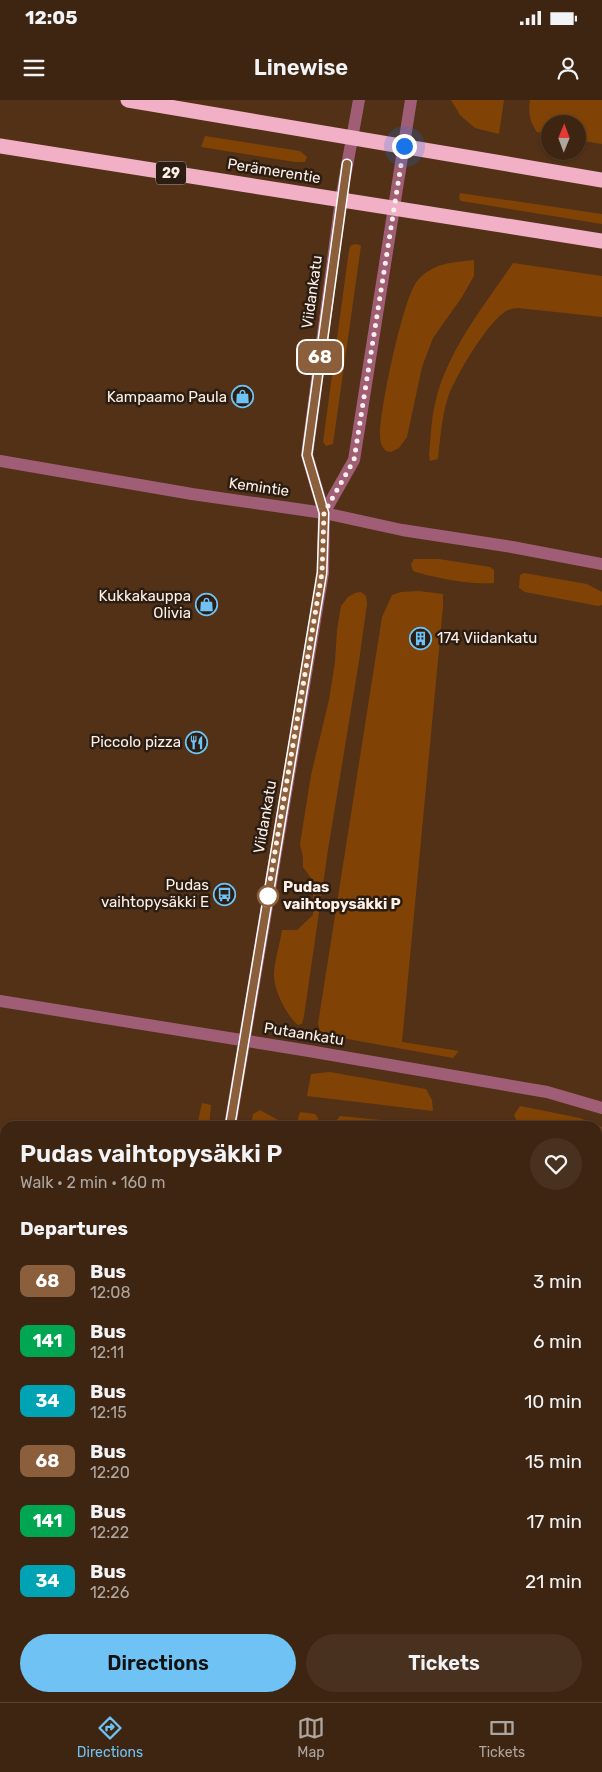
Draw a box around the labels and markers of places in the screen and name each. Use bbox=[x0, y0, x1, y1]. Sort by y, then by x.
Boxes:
shop icon: Kampaamo Paula bbox=[231, 385, 255, 409]
place label: Kampaamo Paula bbox=[107, 388, 227, 406]
place label: Kukkakauppa Olivia bbox=[99, 587, 191, 622]
shop icon: Kukkakauppa Olivia bbox=[195, 593, 219, 617]
building icon: 174 Viidankatu bbox=[409, 626, 433, 650]
place label: 174 Viidankatu bbox=[437, 629, 537, 647]
restaurant icon: Piccolo pizza bbox=[185, 730, 209, 754]
place label: Piccolo pizza bbox=[91, 733, 181, 751]
place label: Pudas vaihtopysäkki E bbox=[101, 876, 209, 911]
place label: Pudas vaihtopysäkki P bbox=[283, 878, 401, 913]
bus stop icon: Pudas vaihtopysäkki E bbox=[213, 882, 237, 906]
marker: Pudas vaihtopysäkki P bbox=[257, 885, 279, 907]

